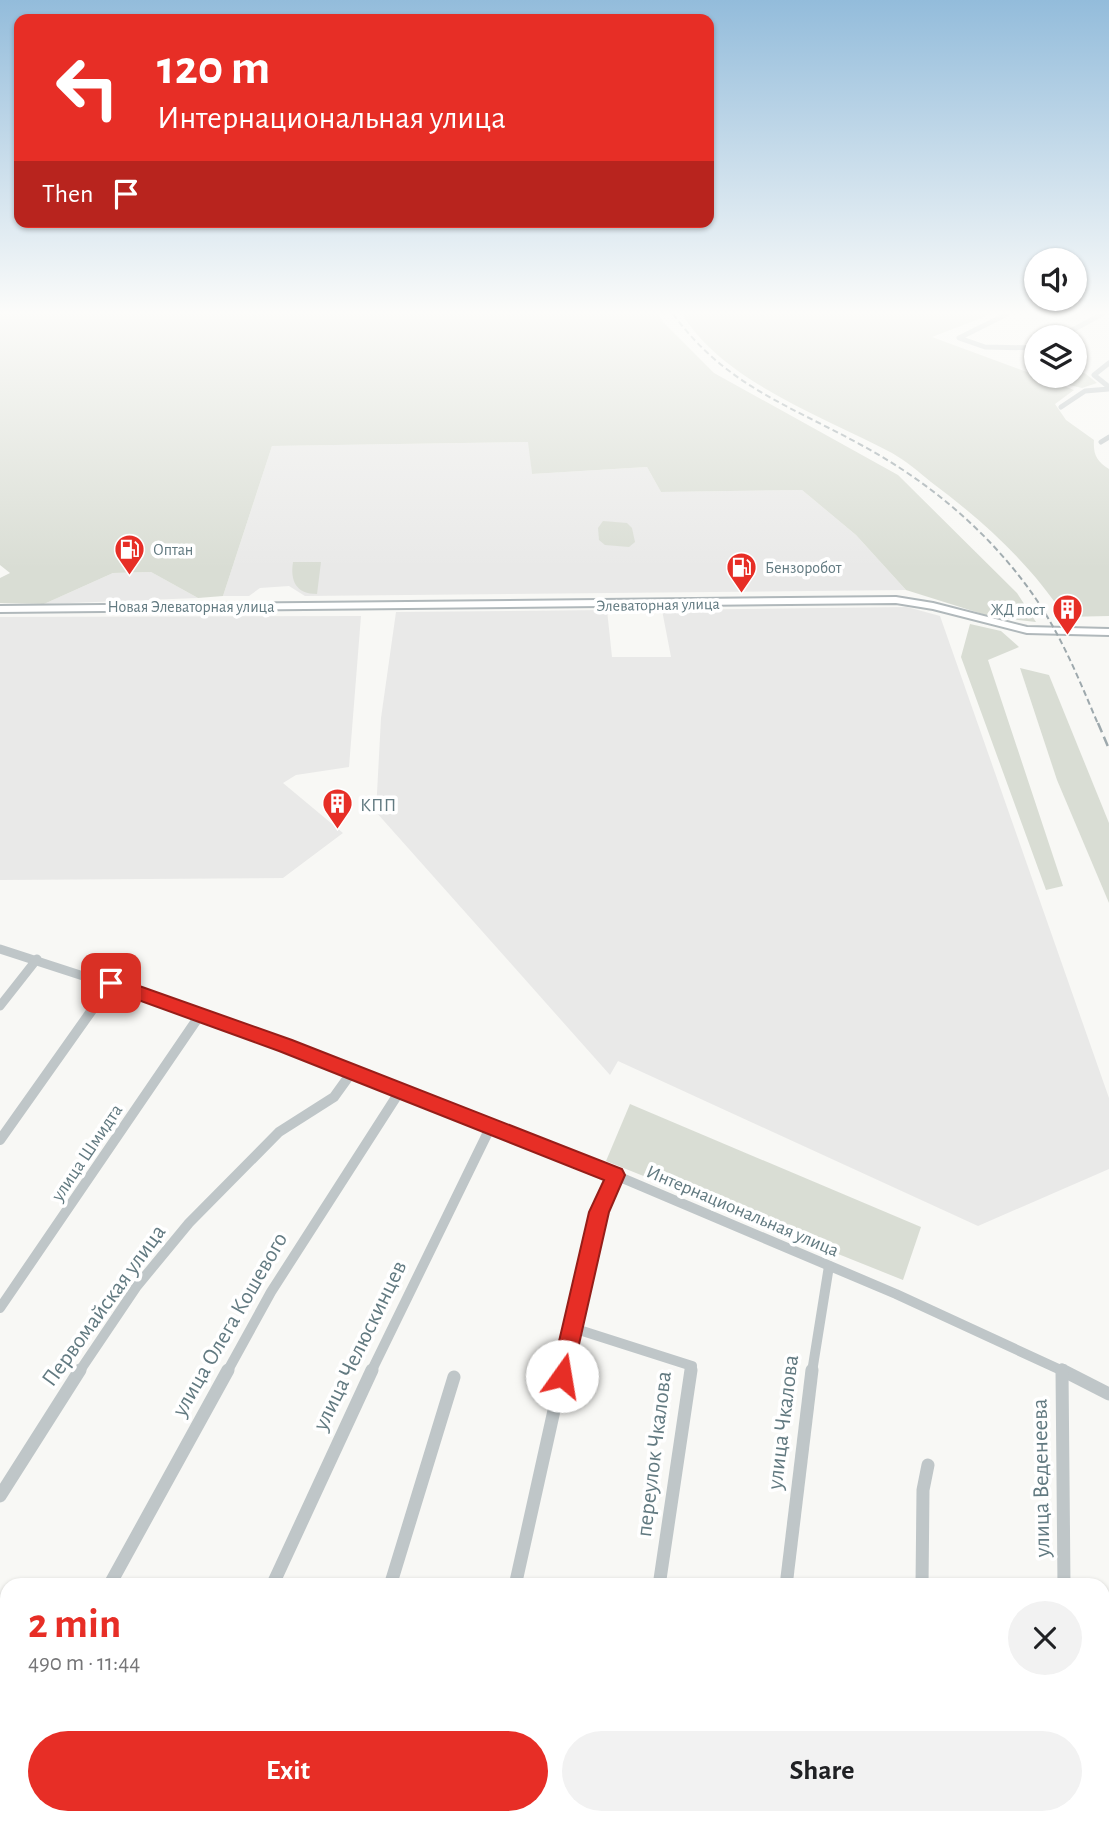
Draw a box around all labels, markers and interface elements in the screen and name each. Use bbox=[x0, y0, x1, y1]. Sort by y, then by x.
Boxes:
icon: left bbox=[42, 42, 133, 133]
text: 120 m bbox=[157, 44, 270, 93]
text: Интернациональная улица bbox=[157, 102, 506, 134]
icon: arrive bbox=[107, 175, 145, 213]
text: Then bbox=[42, 181, 93, 207]
map controls bbox=[1024, 248, 1087, 388]
button: sound bbox=[1024, 248, 1087, 311]
button: layers bbox=[1024, 325, 1087, 388]
fuel station icon: Оптан bbox=[113, 532, 147, 576]
place label: Оптан bbox=[153, 542, 193, 558]
fuel station icon: Бензоробот bbox=[725, 550, 759, 594]
place label: Бензоробот bbox=[765, 560, 842, 576]
building icon: ЖД пост bbox=[1051, 592, 1085, 636]
street label: Элеваторная улица bbox=[596, 596, 720, 615]
street label: Новая Элеваторная улица bbox=[108, 599, 274, 616]
place label: ЖД пост bbox=[990, 602, 1045, 618]
building icon: КПП bbox=[320, 787, 354, 831]
place label: КПП bbox=[360, 796, 396, 815]
pin bbox=[81, 953, 141, 1013]
icon: arrive bbox=[92, 964, 130, 1002]
street label: улица Шмидта bbox=[47, 1101, 127, 1206]
street label: Интернациональная улица bbox=[643, 1162, 842, 1261]
street label: Первомайская улица bbox=[38, 1221, 170, 1391]
street label: улица Олега Кошевого bbox=[168, 1229, 292, 1421]
street label: улица Челюскинцев bbox=[309, 1257, 411, 1435]
position arrow bbox=[525, 1339, 599, 1413]
street label: улица Чкалова bbox=[764, 1354, 803, 1492]
street label: переулок Чкалова bbox=[633, 1370, 676, 1538]
street label: улица Веденеева bbox=[1029, 1398, 1054, 1558]
button: close bbox=[1008, 1601, 1082, 1675]
text: 2 min bbox=[28, 1603, 121, 1645]
text: 490 m · 11:44 bbox=[28, 1652, 140, 1675]
button: Exit bbox=[28, 1731, 548, 1811]
button: Share bbox=[562, 1731, 1082, 1811]

